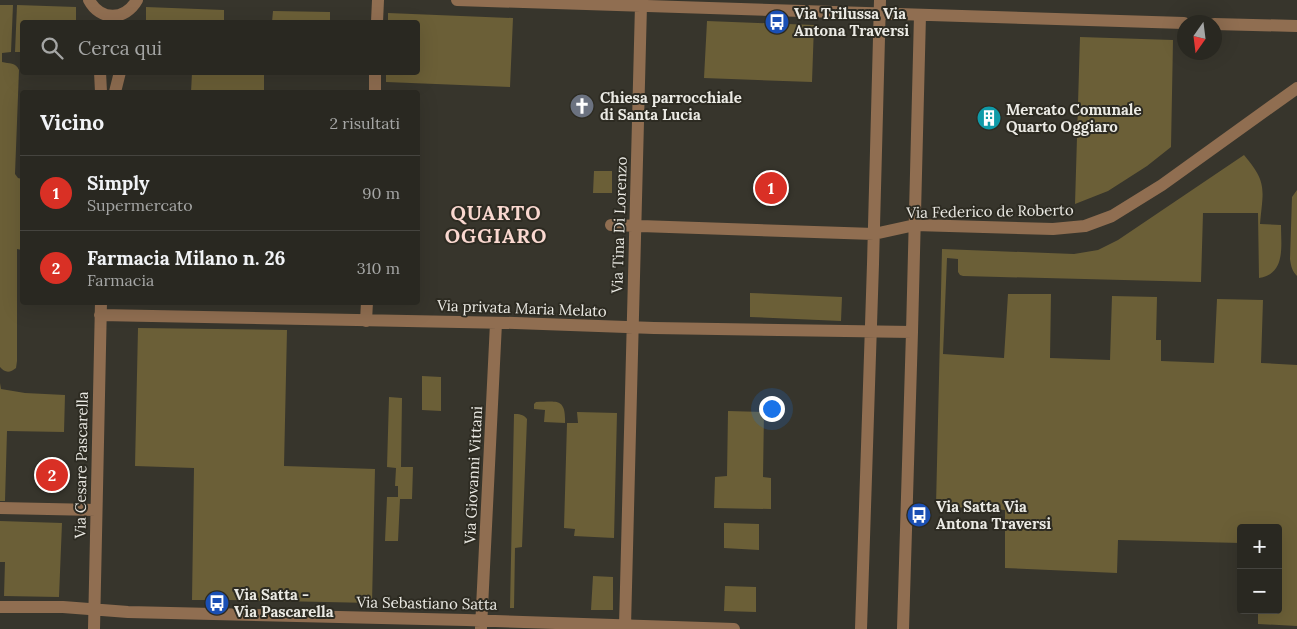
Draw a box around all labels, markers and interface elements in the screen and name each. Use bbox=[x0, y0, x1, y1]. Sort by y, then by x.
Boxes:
place label: Via Trilussa Via Antona Traversi bbox=[794, 4, 909, 40]
bus stop icon: Via Trilussa Via Antona Traversi bbox=[764, 9, 790, 35]
north arrow bbox=[1177, 15, 1222, 60]
search box bbox=[20, 20, 420, 75]
icon: search bbox=[38, 34, 66, 62]
text: Cerca qui bbox=[78, 36, 162, 60]
place label: Chiesa parrocchiale di Santa Lucia bbox=[600, 88, 742, 124]
church icon: Chiesa parrocchiale di Santa Lucia bbox=[569, 93, 595, 119]
place label: Mercato Comunale Quarto Oggiaro bbox=[1006, 100, 1142, 136]
building icon: Mercato Comunale Quarto Oggiaro bbox=[976, 105, 1002, 131]
text: Vicino bbox=[40, 109, 104, 136]
text: 2 risultati bbox=[329, 113, 400, 133]
street label: Via Tina Di Lorenzo bbox=[607, 156, 631, 295]
pin: 1 bbox=[755, 169, 787, 207]
text: Simply bbox=[87, 171, 149, 195]
text: 1 bbox=[53, 183, 59, 203]
text: 90 m bbox=[362, 183, 400, 203]
text: Supermercato bbox=[87, 195, 193, 215]
district label: QUARTO OGGIARO bbox=[445, 200, 547, 248]
street label: Via Federico de Roberto bbox=[905, 200, 1074, 222]
text: Farmacia Milano n. 26 bbox=[87, 246, 285, 270]
text: 2 bbox=[52, 258, 60, 278]
text: 310 m bbox=[357, 258, 400, 278]
text: Farmacia bbox=[87, 270, 154, 290]
street label: Via privata Maria Melato bbox=[436, 296, 607, 320]
street label: Via Cesare Pascarella bbox=[70, 391, 92, 540]
your location bbox=[759, 396, 785, 422]
street label: Via Giovanni Vittani bbox=[460, 406, 486, 545]
pin: 2 bbox=[36, 456, 68, 494]
place label: Via Satta Via Antona Traversi bbox=[936, 497, 1051, 533]
bus stop icon: Via Satta Via Antona Traversi bbox=[906, 502, 932, 528]
map controls bbox=[1237, 524, 1282, 614]
button: + bbox=[1237, 524, 1282, 569]
button: − bbox=[1237, 569, 1282, 614]
place label: Via Satta - Via Pascarella bbox=[234, 585, 334, 621]
bus stop icon: Via Satta - Via Pascarella bbox=[204, 590, 230, 616]
street label: Via Sebastiano Satta bbox=[355, 592, 498, 614]

